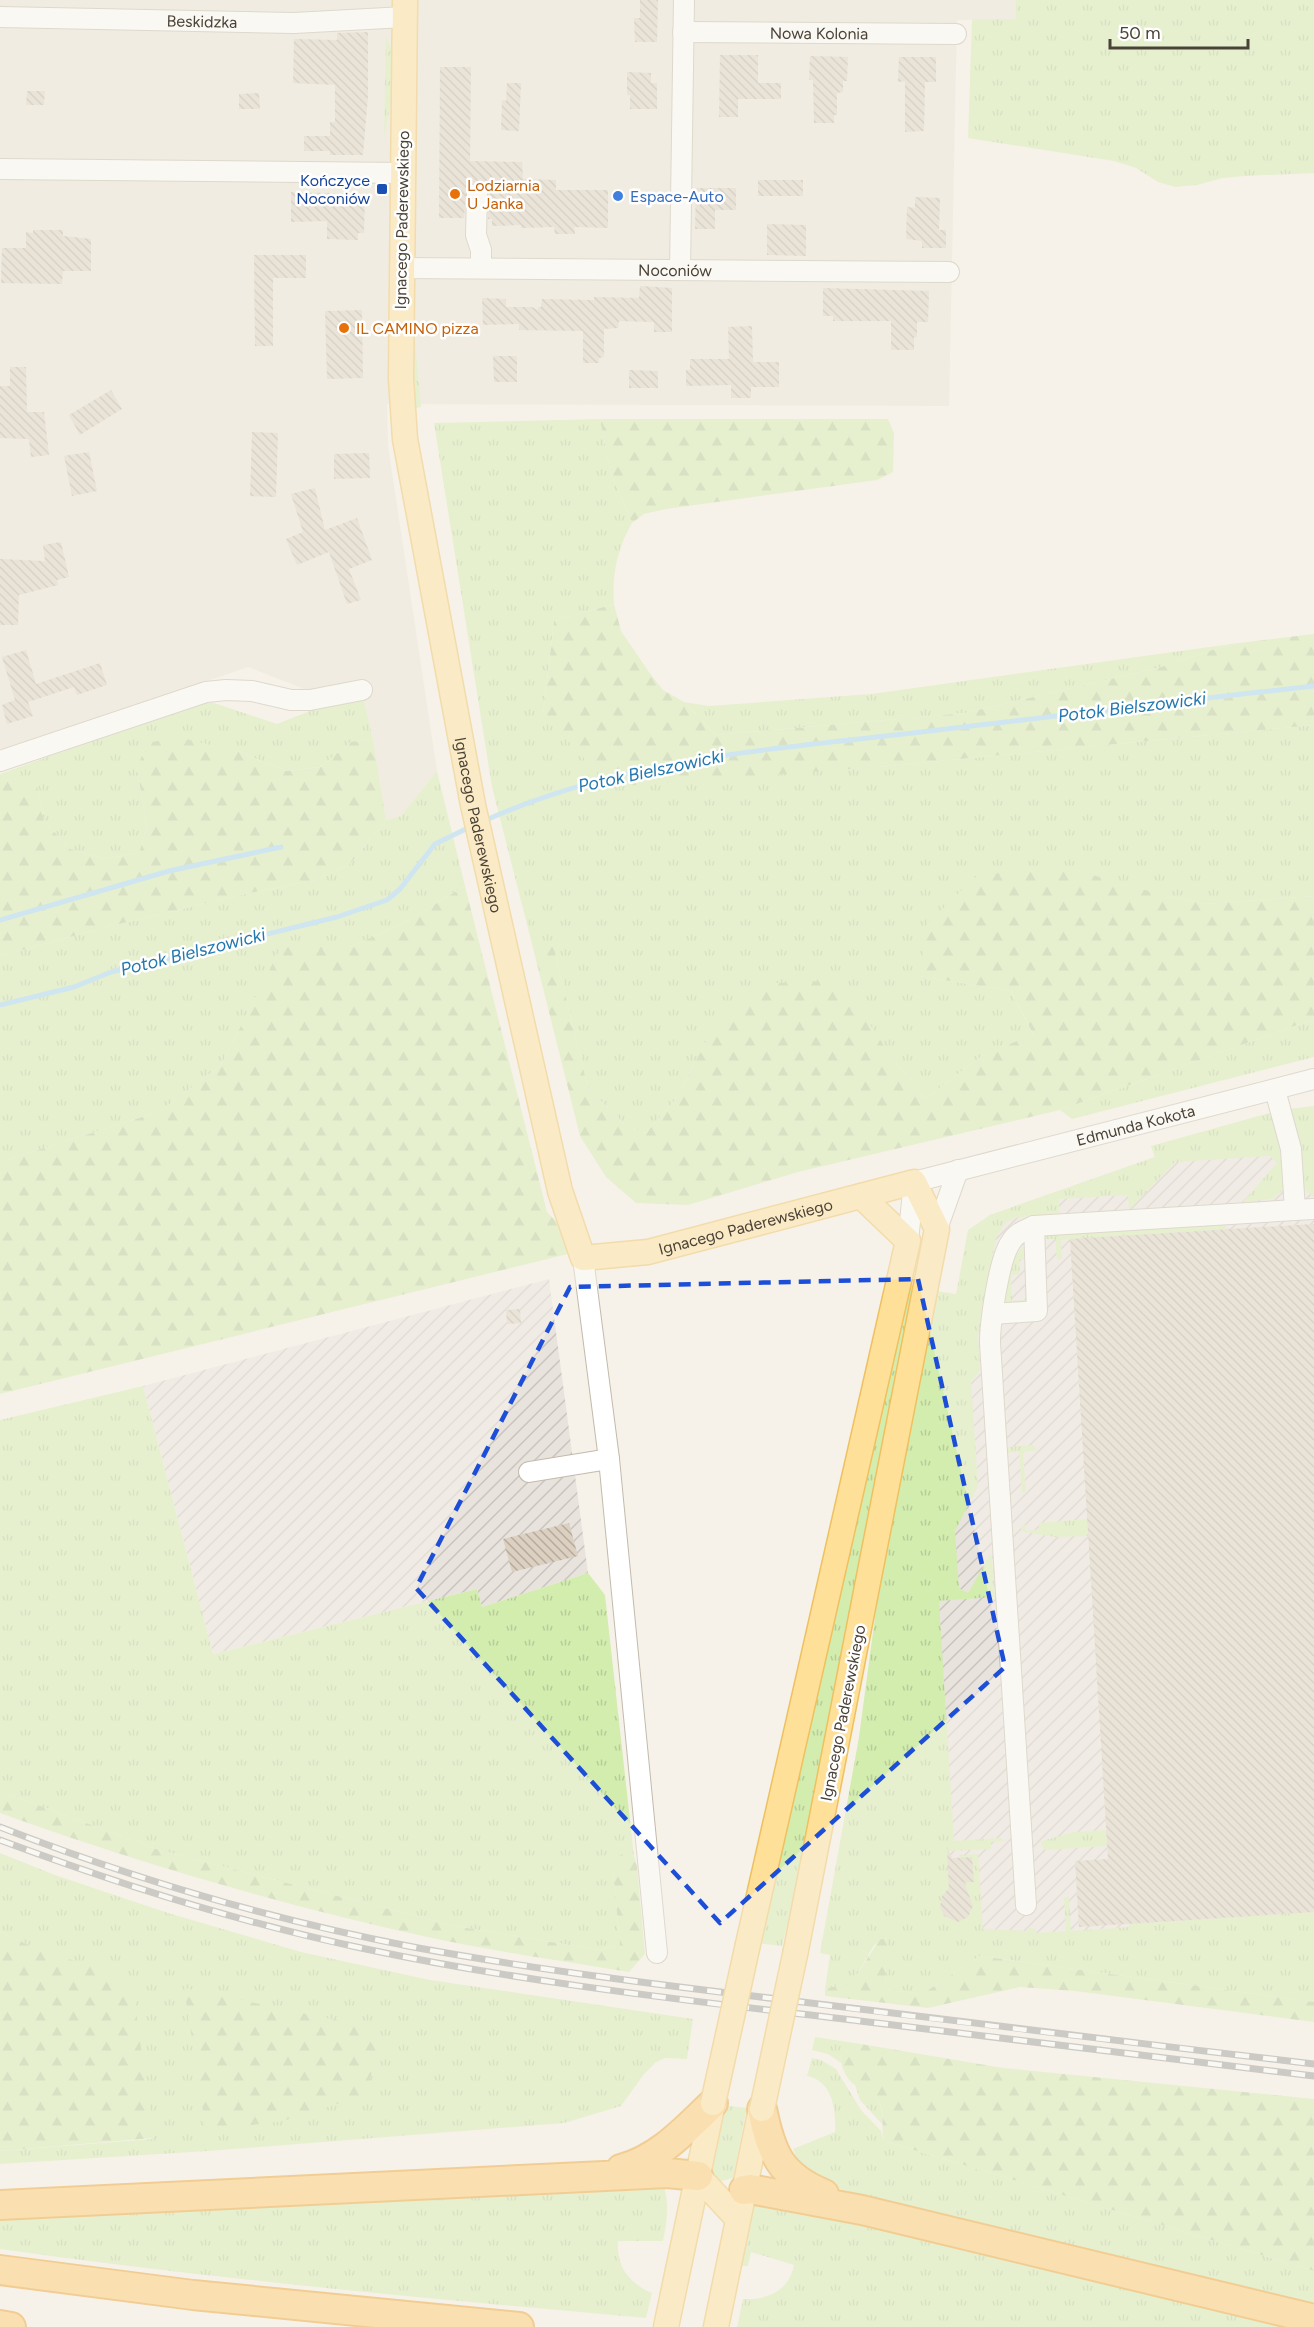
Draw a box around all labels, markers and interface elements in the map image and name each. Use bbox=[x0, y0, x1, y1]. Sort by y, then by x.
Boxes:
street label: Beskidzka bbox=[167, 11, 237, 31]
scale bar bbox=[1110, 12, 1248, 50]
text: 50 m bbox=[1119, 22, 1161, 44]
street label: Nowa Kolonia bbox=[770, 23, 868, 43]
street label: Ignacego Paderewskiego bbox=[391, 130, 413, 310]
place label: Kończyce Noconiów bbox=[296, 171, 370, 208]
place label: Lodziarnia U Janka bbox=[467, 176, 540, 213]
marker: Kończyce Noconiów bbox=[375, 182, 389, 196]
marker: Lodziarnia U Janka bbox=[448, 187, 462, 201]
place label: Espace-Auto bbox=[630, 187, 724, 206]
marker: Espace-Auto bbox=[611, 189, 625, 203]
street label: Noconiów bbox=[638, 260, 712, 280]
place label: IL CAMINO pizza bbox=[356, 319, 479, 338]
marker: IL CAMINO pizza bbox=[337, 321, 351, 335]
water label: Potok Bielszowicki bbox=[1057, 687, 1208, 727]
street label: Ignacego Paderewskiego bbox=[451, 735, 506, 915]
water label: Potok Bielszowicki bbox=[576, 745, 727, 797]
water label: Potok Bielszowicki bbox=[118, 923, 269, 981]
street label: Edmunda Kokota bbox=[1074, 1101, 1197, 1149]
street label: Ignacego Paderewskiego bbox=[656, 1194, 835, 1258]
street label: Ignacego Paderewskiego bbox=[817, 1623, 869, 1803]

